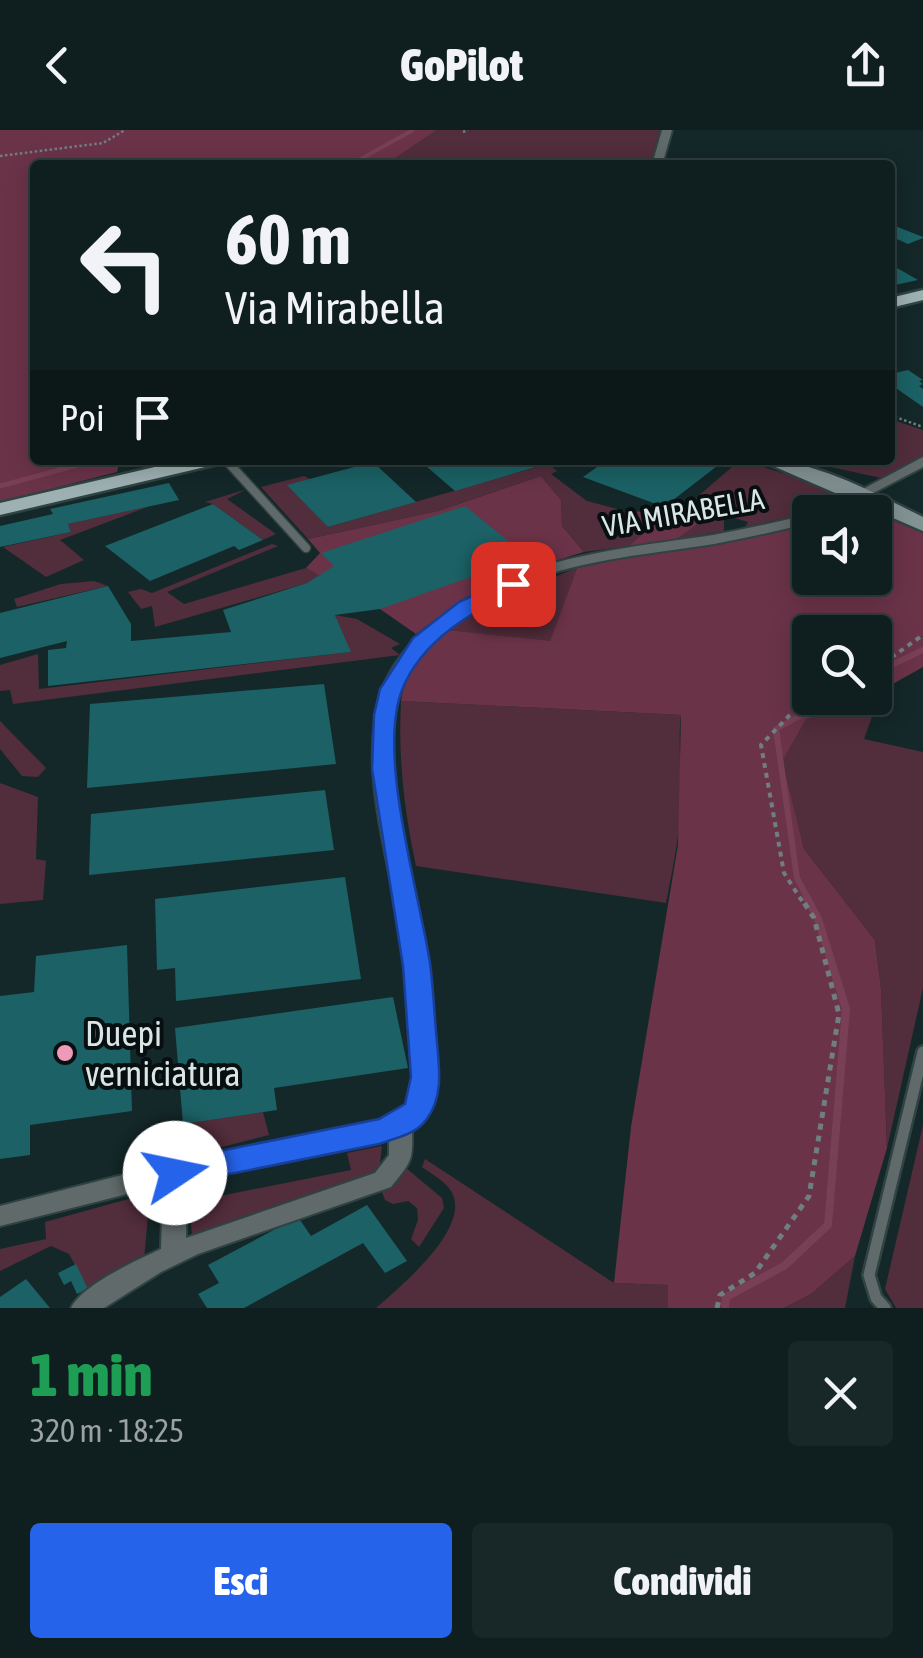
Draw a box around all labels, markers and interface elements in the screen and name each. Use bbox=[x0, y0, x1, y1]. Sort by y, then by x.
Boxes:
icon: back bbox=[30, 38, 85, 93]
icon: share bbox=[838, 38, 893, 93]
text: GoPilot bbox=[400, 39, 523, 91]
text: 60 m bbox=[225, 199, 351, 279]
icon: left bbox=[60, 200, 190, 330]
text: Via Mirabella bbox=[225, 282, 445, 334]
icon: arrive bbox=[125, 390, 180, 445]
text: Poi bbox=[60, 396, 105, 439]
street label: VIA MIRABELLA bbox=[600, 481, 767, 543]
map controls bbox=[792, 495, 892, 715]
button: sound bbox=[792, 495, 892, 595]
pin bbox=[471, 542, 556, 627]
icon: arrive bbox=[486, 557, 541, 612]
button: search bbox=[792, 615, 892, 715]
place label: Duepi verniciatura bbox=[85, 1013, 240, 1093]
marker: Duepi verniciatura bbox=[54, 1042, 76, 1064]
position arrow bbox=[123, 1121, 227, 1225]
text: 1 min bbox=[30, 1340, 153, 1409]
button: close bbox=[788, 1341, 893, 1446]
text: 320 m · 18:25 bbox=[30, 1412, 184, 1449]
button: Esci bbox=[30, 1523, 452, 1638]
button: Condividi bbox=[472, 1523, 893, 1638]

